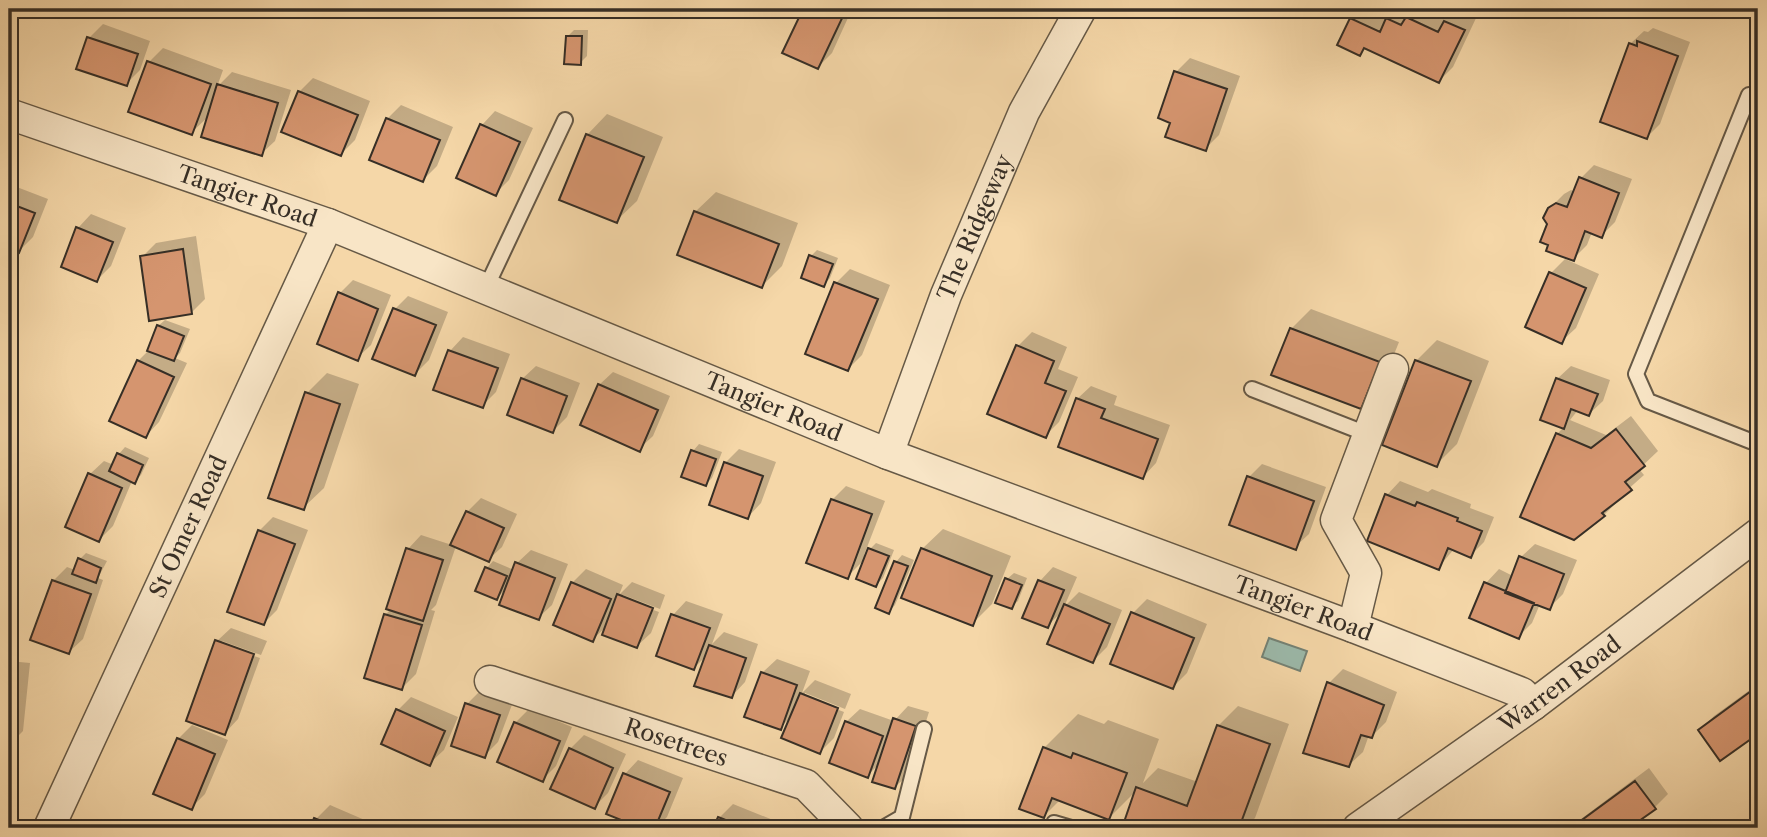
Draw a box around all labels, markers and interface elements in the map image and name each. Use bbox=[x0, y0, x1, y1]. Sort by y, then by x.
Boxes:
street label: The Ridgeway bbox=[931, 150, 1018, 304]
street label: Tangier Road bbox=[174, 159, 321, 233]
street label: Tangier Road bbox=[701, 366, 846, 448]
street label: St Omer Road bbox=[143, 451, 233, 602]
street label: Tangier Road bbox=[1230, 570, 1377, 647]
street label: Warren Road bbox=[1493, 629, 1626, 739]
street label: Rosetrees bbox=[621, 712, 731, 772]

